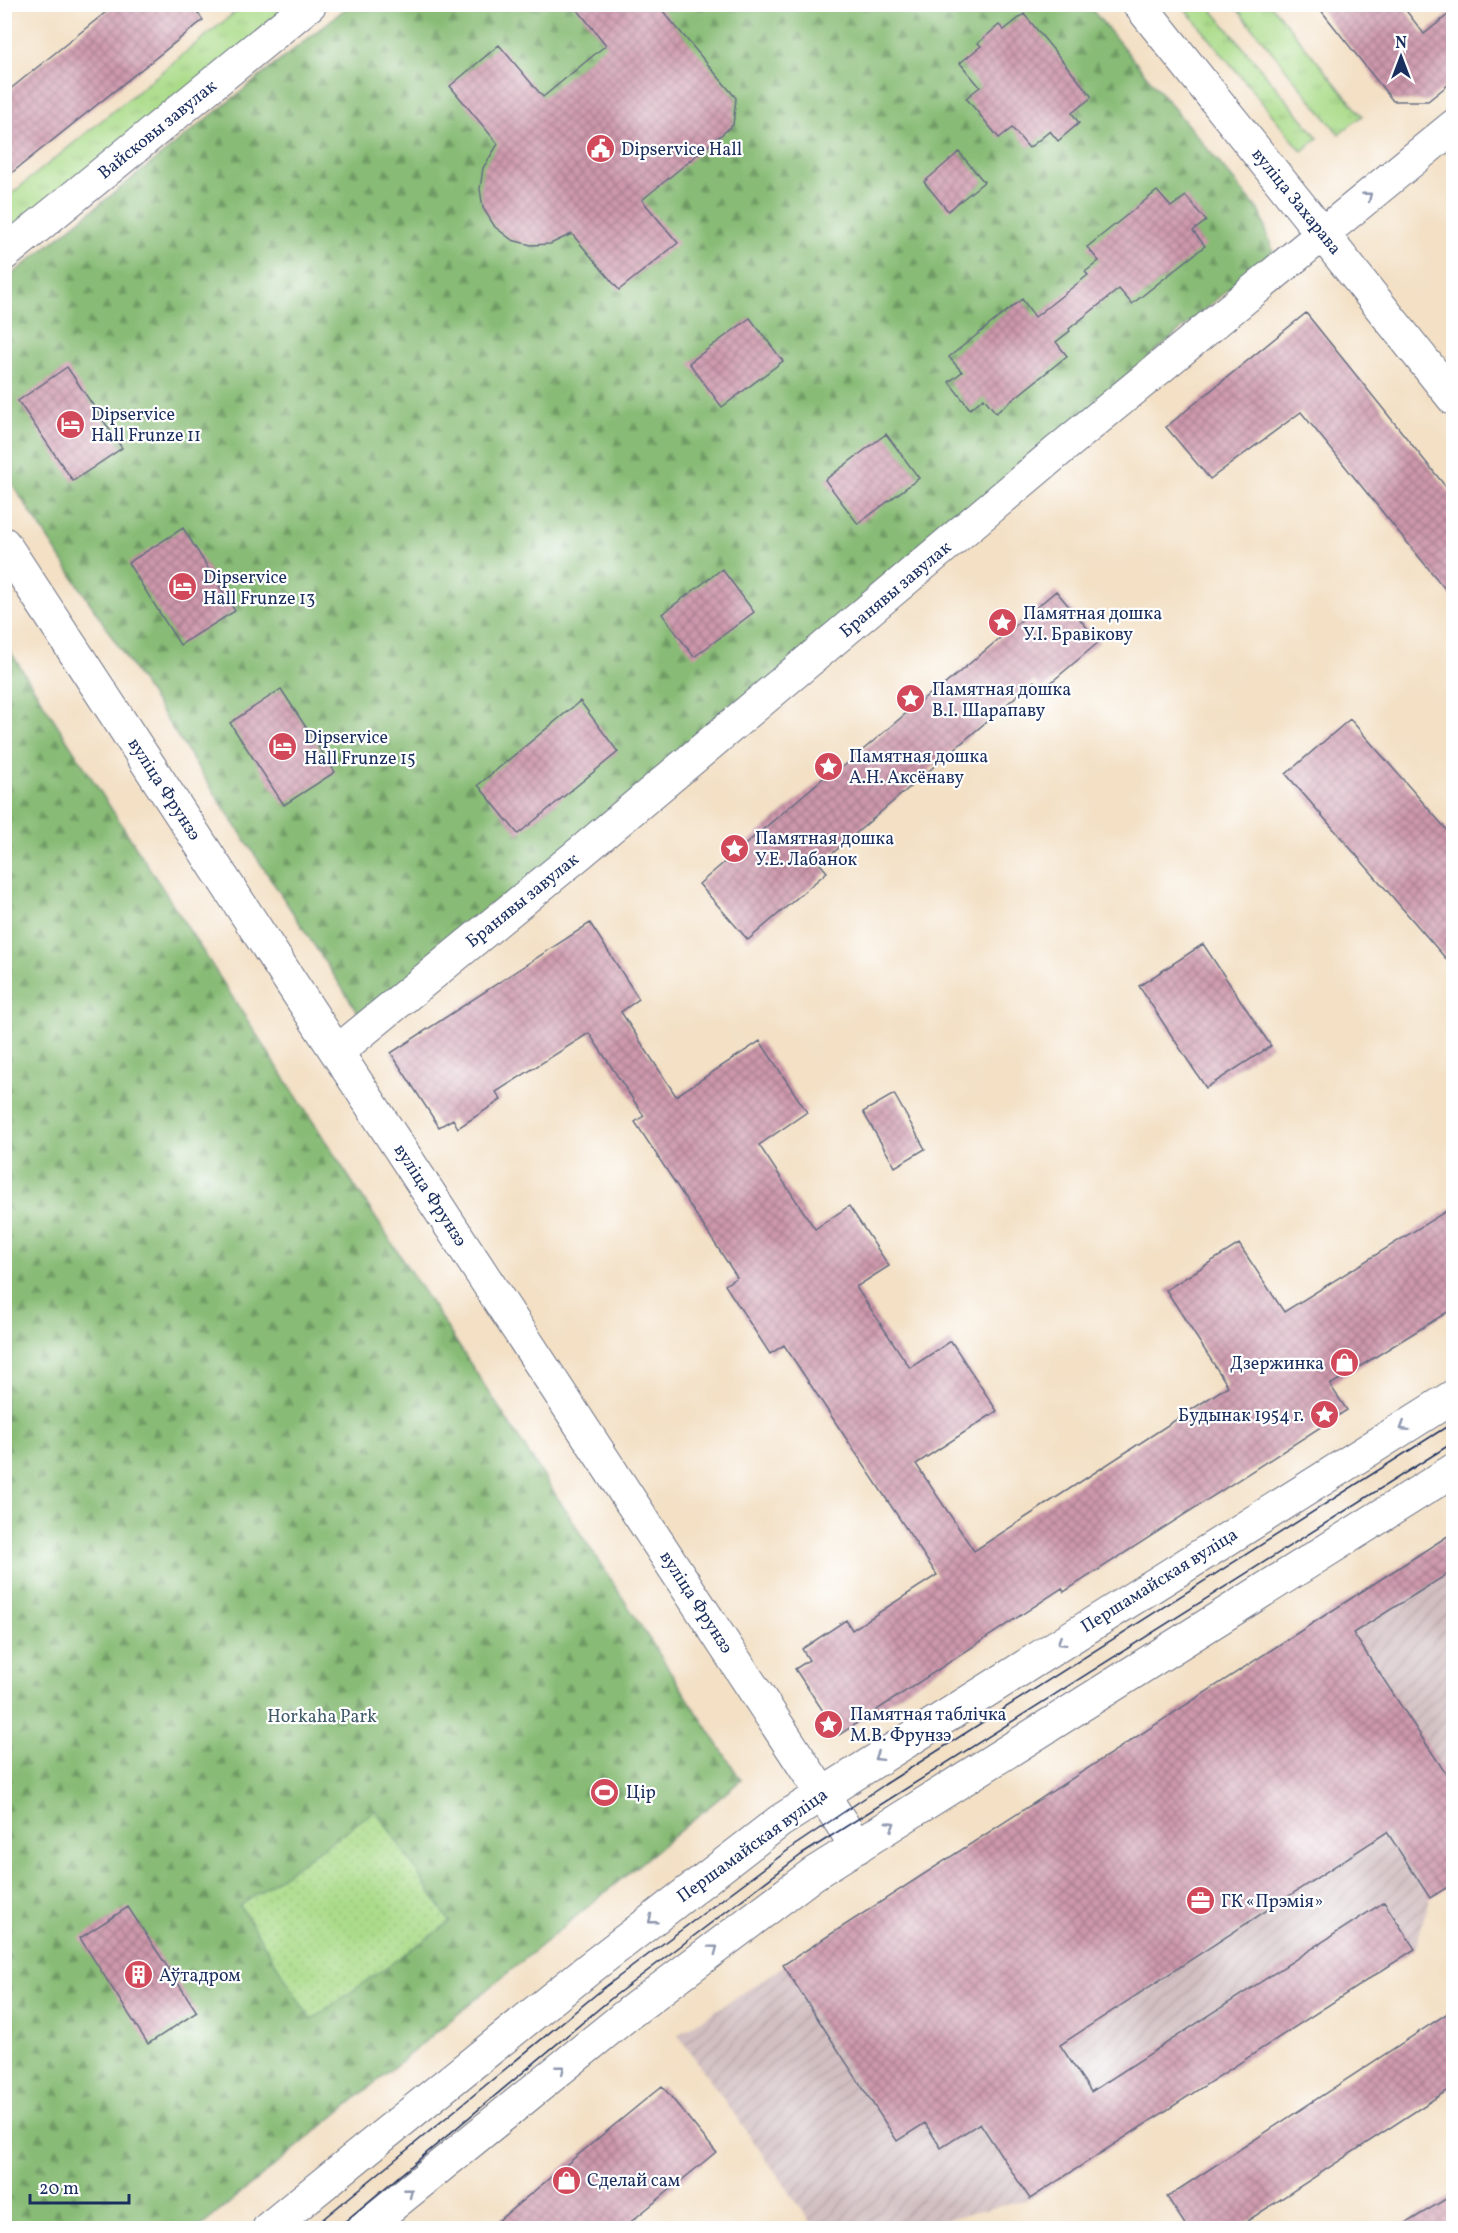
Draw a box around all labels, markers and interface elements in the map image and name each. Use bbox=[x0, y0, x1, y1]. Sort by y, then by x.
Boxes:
north arrow bbox=[1371, 27, 1431, 87]
text: N bbox=[1395, 33, 1407, 55]
street label: Вайсковы завулак bbox=[93, 74, 223, 186]
public building icon: Dipservice Hall bbox=[584, 133, 616, 165]
place label: Dipservice Hall bbox=[621, 138, 742, 163]
street label: вуліца Захарава bbox=[1245, 143, 1347, 261]
one-way arrow bbox=[1361, 193, 1372, 204]
place label: Dipservice Hall Frunze 11 bbox=[91, 403, 201, 449]
hotel icon: Dipservice Hall Frunze 11 bbox=[54, 408, 86, 440]
street label: Бранявы завулак bbox=[835, 536, 958, 644]
place label: Dipservice Hall Frunze 13 bbox=[203, 566, 315, 612]
hotel icon: Dipservice Hall Frunze 13 bbox=[166, 571, 198, 603]
place label: Памятная дошка У.І. Бравікову bbox=[1023, 602, 1162, 648]
place icon: Памятная дошка У.І. Бравікову bbox=[986, 607, 1018, 639]
place label: Памятная дошка В.І. Шарапаву bbox=[932, 678, 1071, 724]
place icon: Памятная дошка В.І. Шарапаву bbox=[895, 683, 927, 715]
place label: Dipservice Hall Frunze 15 bbox=[304, 726, 416, 772]
hotel icon: Dipservice Hall Frunze 15 bbox=[267, 731, 299, 763]
street label: вуліца Фрунзэ bbox=[121, 734, 206, 846]
place label: Памятная дошка А.Н. Аксёнаву bbox=[849, 745, 988, 791]
place icon: Памятная дошка А.Н. Аксёнаву bbox=[812, 750, 844, 782]
place label: Памятная дошка У.Е. Лабанок bbox=[755, 827, 894, 873]
place icon: Памятная дошка У.Е. Лабанок bbox=[718, 832, 750, 864]
street label: Бранявы завулак bbox=[461, 847, 585, 955]
street label: вуліца Фрунзэ bbox=[387, 1140, 472, 1252]
shop icon: Дзержинка bbox=[1329, 1347, 1361, 1379]
place label: Дзержинка bbox=[1230, 1352, 1324, 1377]
place icon: Будынак 1954 г. bbox=[1309, 1399, 1341, 1431]
place label: Будынак 1954 г. bbox=[1178, 1404, 1304, 1429]
one-way arrow bbox=[1400, 1419, 1410, 1431]
street label: Першамайская вуліца bbox=[1076, 1523, 1243, 1640]
street label: вуліца Фрунзэ bbox=[653, 1547, 738, 1659]
one-way arrow bbox=[1057, 1635, 1068, 1646]
place label: Памятная таблічка М.В. Фрунзэ bbox=[850, 1703, 1007, 1749]
park label: Horkaha Park bbox=[267, 1705, 377, 1730]
place icon: Памятная таблічка М.В. Фрунзэ bbox=[813, 1708, 845, 1740]
one-way arrow bbox=[874, 1750, 885, 1761]
sports icon: Цір bbox=[589, 1776, 621, 1808]
place label: Цір bbox=[626, 1781, 656, 1806]
street label: Першамайская вуліца bbox=[672, 1783, 833, 1910]
one-way arrow bbox=[884, 1821, 895, 1832]
office icon: ГК «Прэмія» bbox=[1184, 1885, 1216, 1917]
place label: ГК «Прэмія» bbox=[1221, 1890, 1323, 1915]
one-way arrow bbox=[648, 1913, 659, 1924]
one-way arrow bbox=[708, 1945, 719, 1956]
building icon: Аўтадром bbox=[122, 1959, 154, 1991]
place label: Аўтадром bbox=[159, 1964, 241, 1989]
one-way arrow bbox=[554, 2065, 565, 2076]
shop icon: Сделай сам bbox=[550, 2164, 582, 2196]
scale bar bbox=[30, 2167, 129, 2205]
place label: Сделай сам bbox=[587, 2169, 680, 2194]
text: 20 m bbox=[39, 2177, 79, 2202]
one-way arrow bbox=[402, 2188, 413, 2199]

